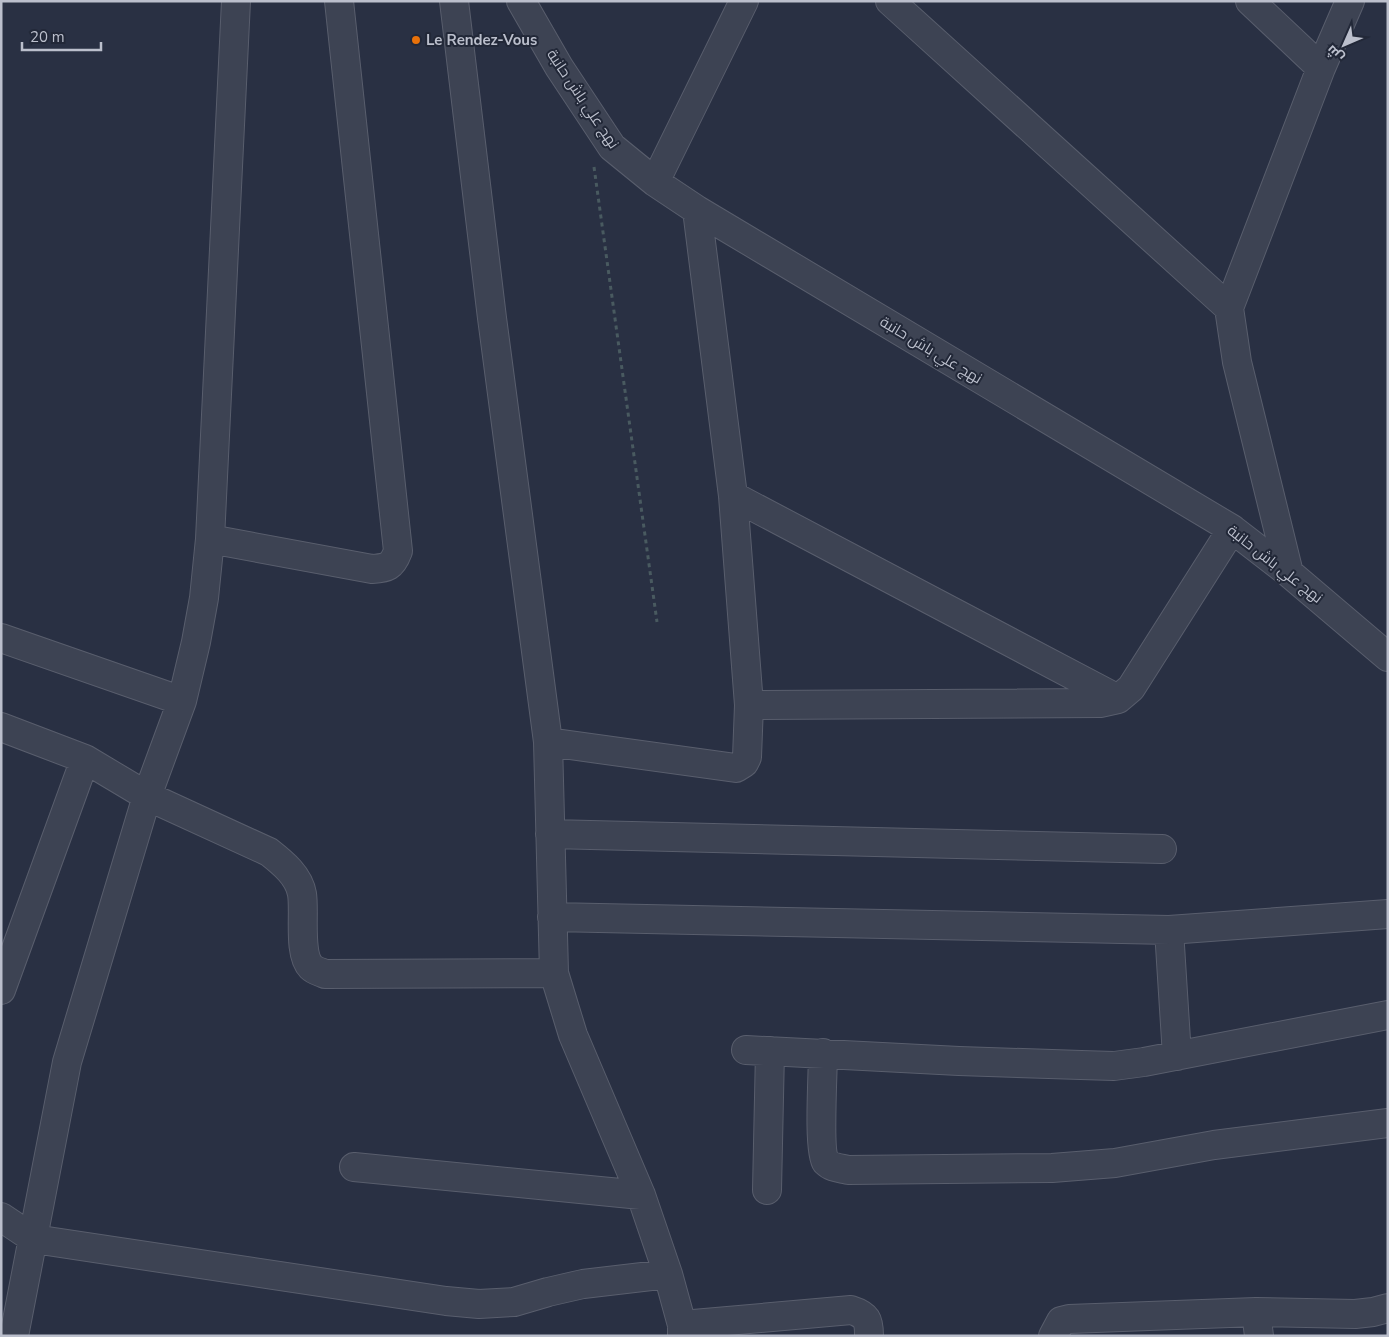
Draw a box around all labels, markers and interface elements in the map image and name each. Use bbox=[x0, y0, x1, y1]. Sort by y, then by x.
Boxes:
scale bar bbox=[22, 20, 101, 52]
north arrow bbox=[1319, 20, 1369, 70]
text: 20 m bbox=[30, 27, 65, 47]
place label: Le Rendez-Vous bbox=[426, 30, 537, 50]
marker: Le Rendez-Vous bbox=[410, 34, 422, 46]
text: ش bbox=[1322, 41, 1348, 67]
street label: نهج علي باش حانبة bbox=[541, 45, 624, 154]
street label: نهج علي باش حانبة bbox=[875, 312, 986, 390]
street label: نهج علي باش حانبة bbox=[1222, 520, 1327, 609]

